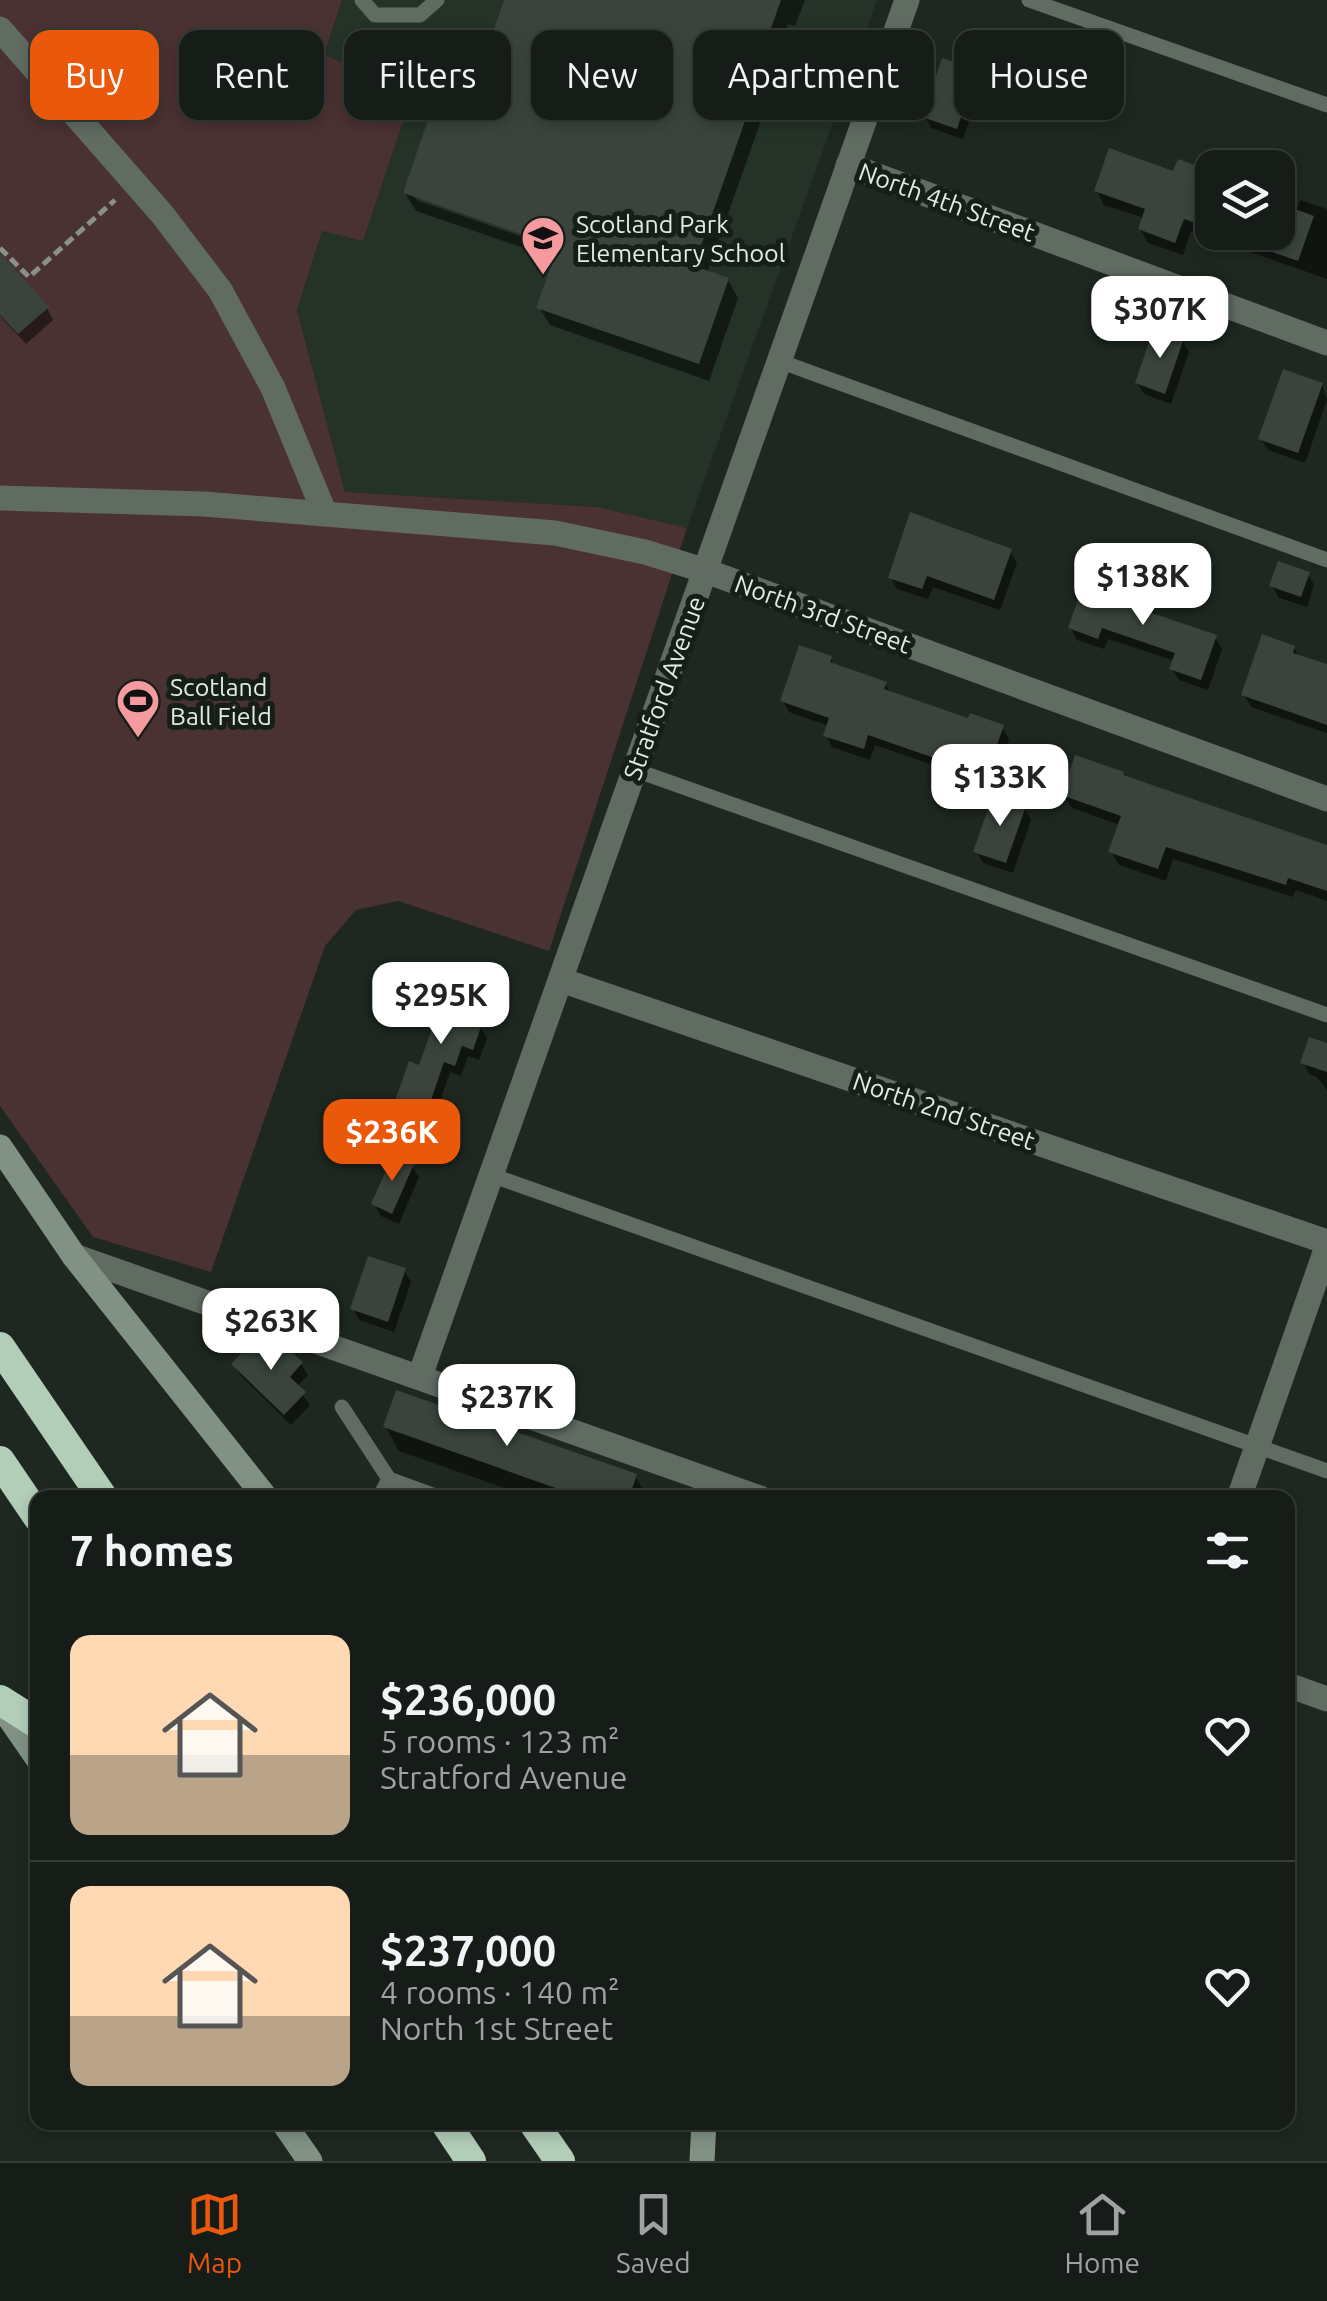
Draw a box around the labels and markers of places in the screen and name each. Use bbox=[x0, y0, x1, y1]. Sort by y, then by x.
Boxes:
place label: Scotland Park Elementary School bbox=[576, 210, 785, 267]
school or university icon: Scotland Park Elementary School bbox=[520, 215, 566, 276]
pin: $307K bbox=[1090, 276, 1230, 361]
pin: $138K bbox=[1073, 543, 1213, 628]
place label: Scotland Ball Field bbox=[170, 673, 272, 730]
sports icon: Scotland Ball Field bbox=[115, 678, 161, 739]
pin: $133K bbox=[930, 744, 1070, 829]
pin: $295K bbox=[371, 962, 511, 1047]
pin: $236K bbox=[322, 1099, 462, 1184]
pin: $263K bbox=[201, 1288, 341, 1373]
pin: $237K bbox=[437, 1364, 577, 1449]

